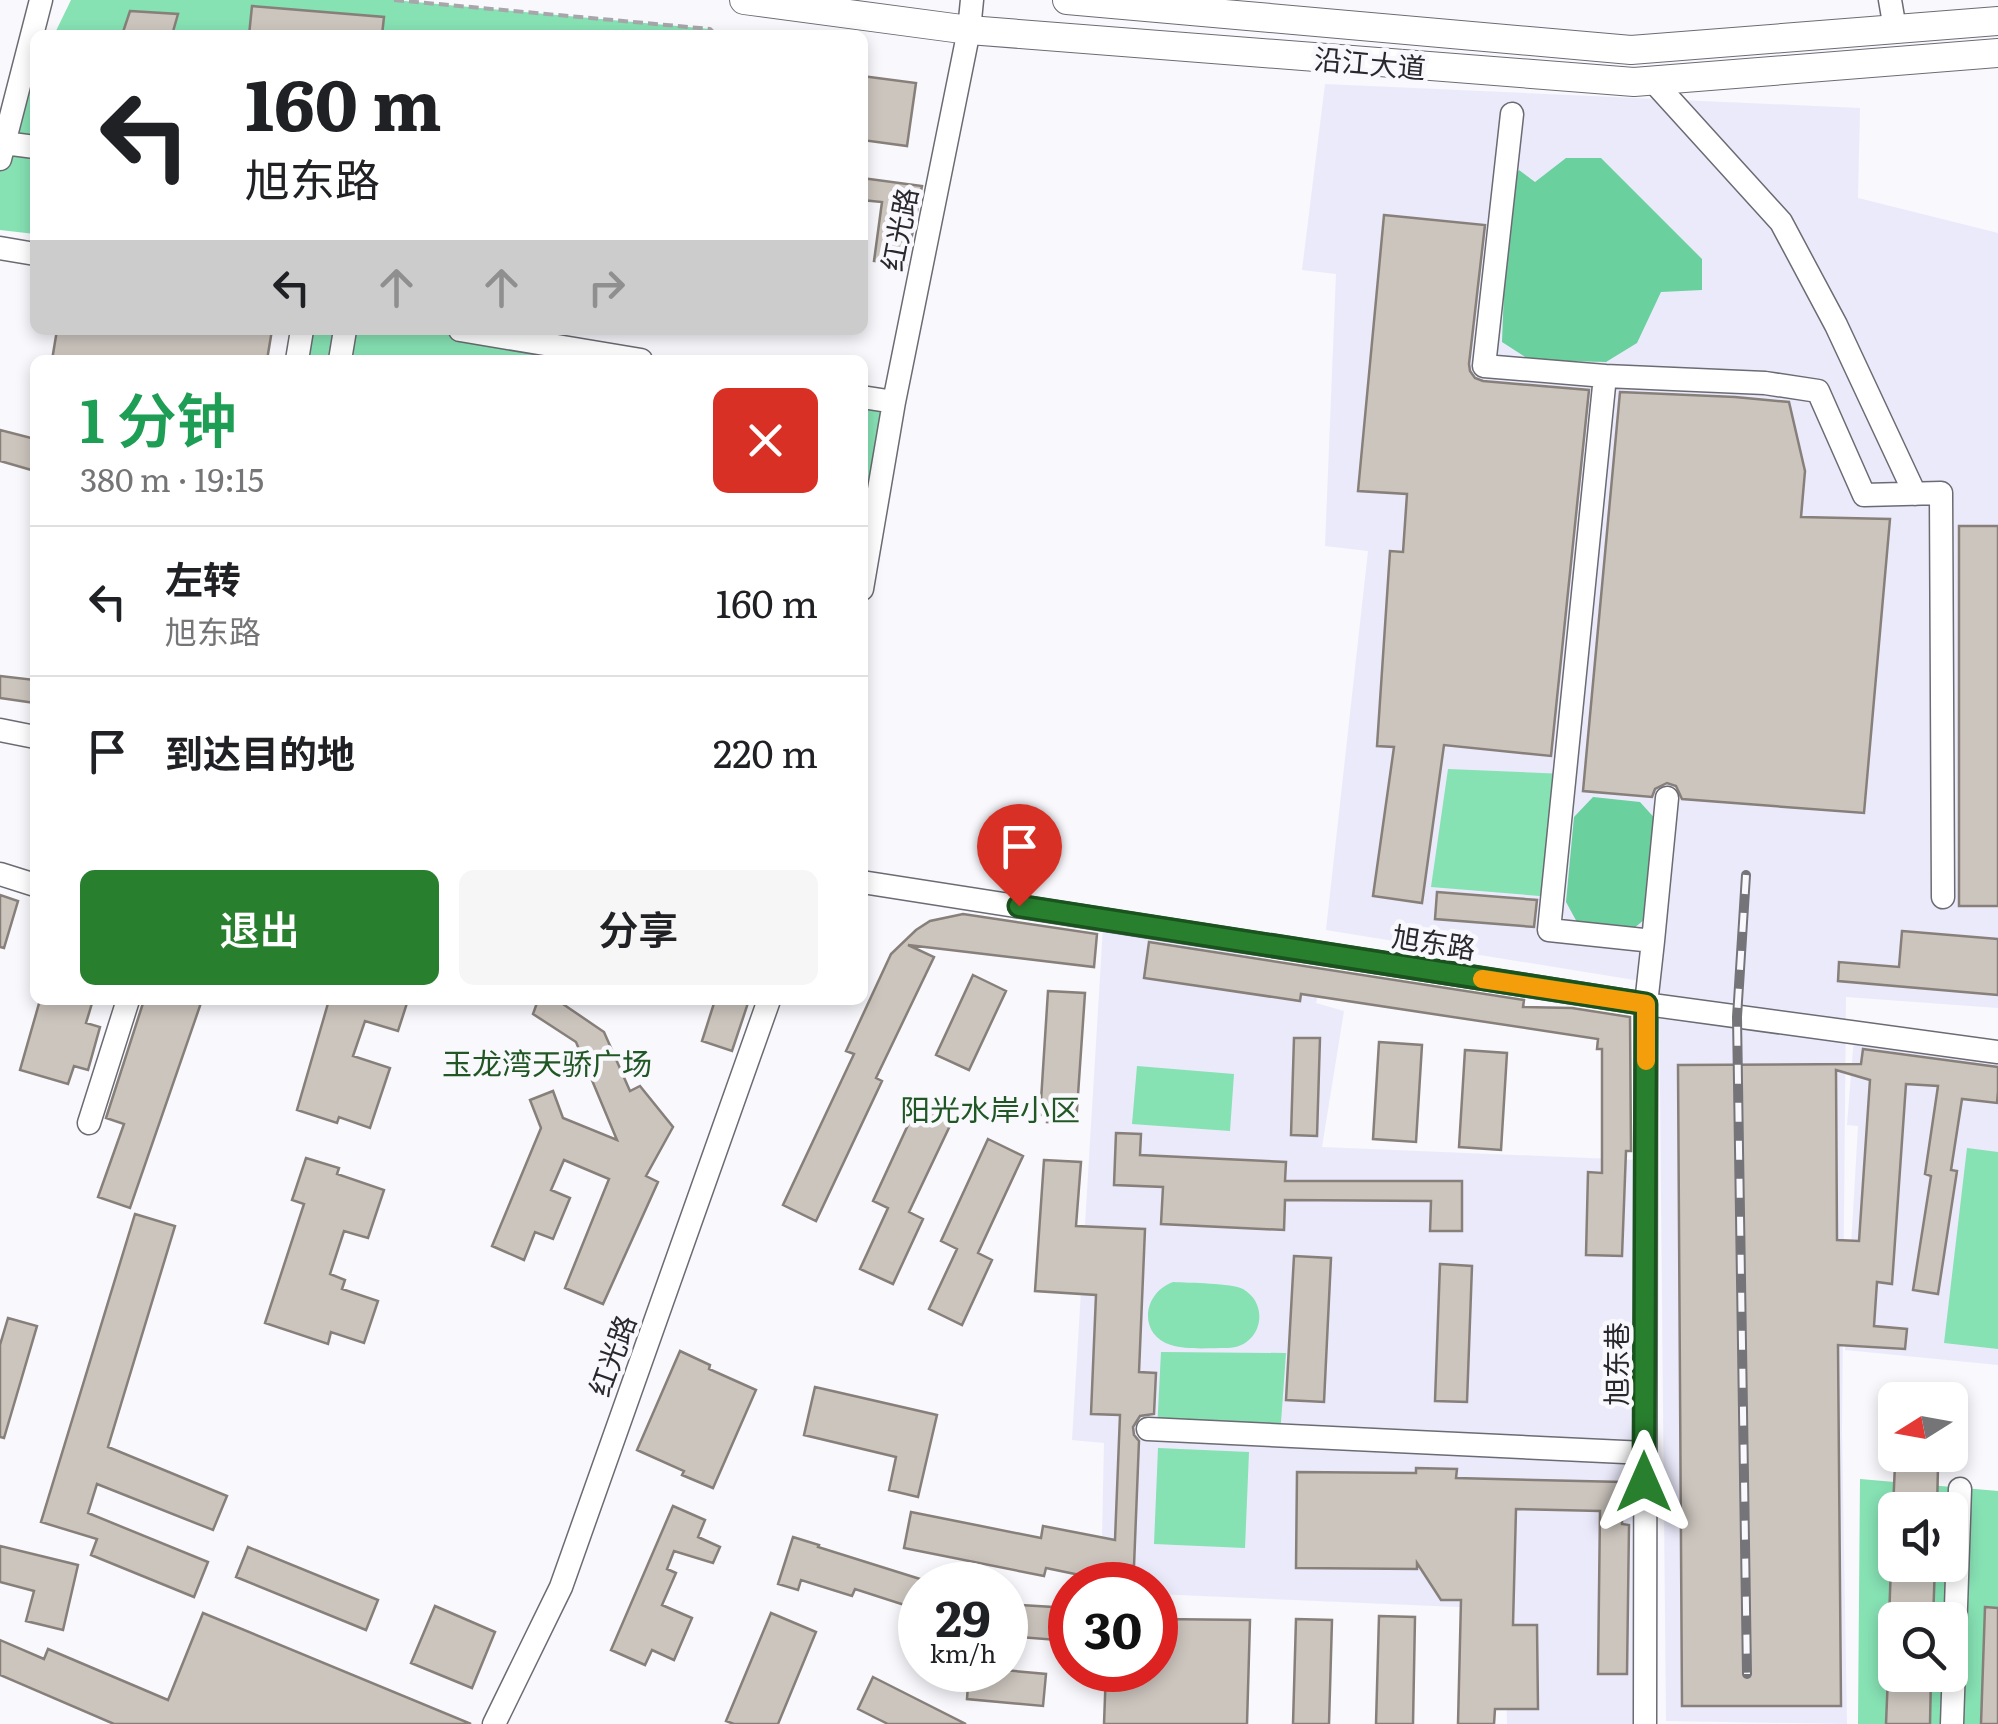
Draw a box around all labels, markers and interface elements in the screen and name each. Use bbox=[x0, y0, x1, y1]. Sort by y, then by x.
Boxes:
street label: 沿江大道 bbox=[1312, 36, 1428, 88]
text: 160 m bbox=[245, 49, 442, 153]
icon: left bbox=[80, 70, 210, 200]
text: 旭东路 bbox=[245, 144, 380, 211]
street label: 红光路 bbox=[869, 184, 927, 274]
icon: left bbox=[264, 260, 319, 315]
icon: ahead bbox=[369, 260, 424, 315]
icon: ahead bbox=[474, 260, 529, 315]
icon: right bbox=[579, 260, 634, 315]
text: 1 分钟 bbox=[80, 372, 237, 461]
button: close bbox=[713, 388, 818, 493]
text: 380 m · 19:15 bbox=[80, 454, 264, 502]
text: 左转 bbox=[165, 549, 241, 606]
text: 160 m bbox=[716, 573, 818, 630]
icon: left bbox=[80, 574, 135, 629]
text: 旭东路 bbox=[165, 606, 261, 654]
text: 到达目的地 bbox=[165, 723, 355, 780]
text: 220 m bbox=[713, 723, 818, 780]
icon: arrive bbox=[80, 724, 135, 779]
pin bbox=[977, 804, 1062, 907]
icon: arrive bbox=[992, 819, 1047, 874]
button: 退出 bbox=[80, 870, 439, 985]
button: 分享 bbox=[459, 870, 818, 985]
street label: 旭东路 bbox=[1389, 914, 1479, 968]
district label: 玉龙湾天骄广场 bbox=[442, 1040, 652, 1084]
district label: 阳光水岸小区 bbox=[900, 1086, 1080, 1130]
street label: 红光路 bbox=[577, 1308, 645, 1402]
street label: 旭东巷 bbox=[1594, 1322, 1636, 1406]
north arrow bbox=[1878, 1382, 1968, 1472]
map controls bbox=[1878, 1382, 1968, 1692]
position arrow bbox=[1592, 1430, 1696, 1534]
button: sound bbox=[1878, 1492, 1968, 1582]
speed limit sign: 30 bbox=[1048, 1562, 1178, 1692]
text: 29 bbox=[935, 1578, 991, 1652]
button: search bbox=[1878, 1602, 1968, 1692]
text: km/h bbox=[930, 1634, 996, 1671]

